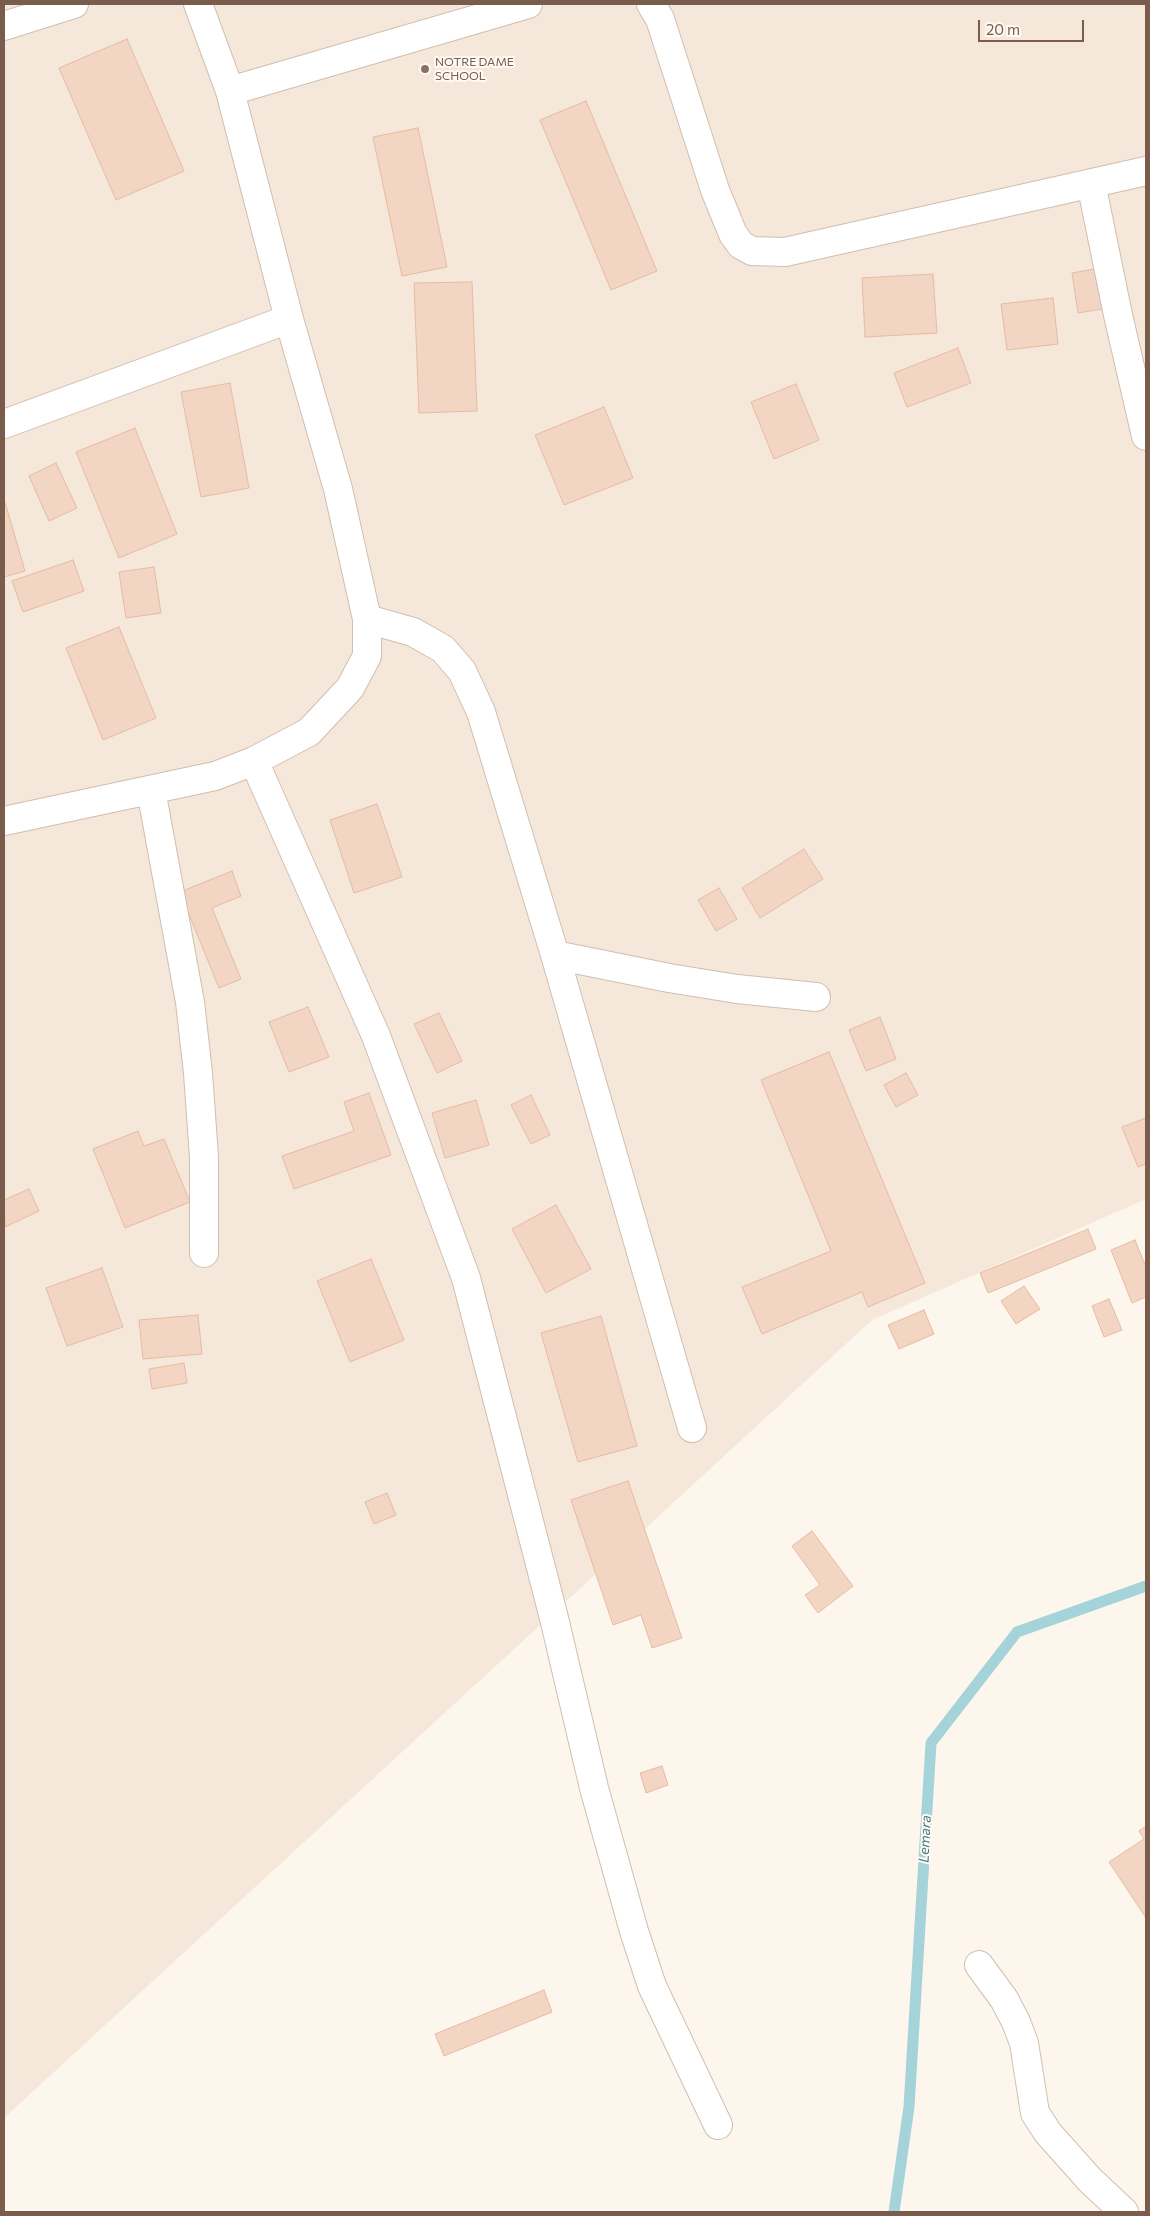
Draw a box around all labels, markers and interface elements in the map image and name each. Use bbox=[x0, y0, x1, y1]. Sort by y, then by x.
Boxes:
scale bar bbox=[980, 10, 1086, 42]
text: 20 m bbox=[986, 20, 1020, 38]
place label: NOTRE DAME SCHOOL bbox=[435, 55, 514, 83]
marker: NOTRE DAME SCHOOL bbox=[419, 63, 431, 75]
water label: Lemara bbox=[915, 1815, 935, 1863]

